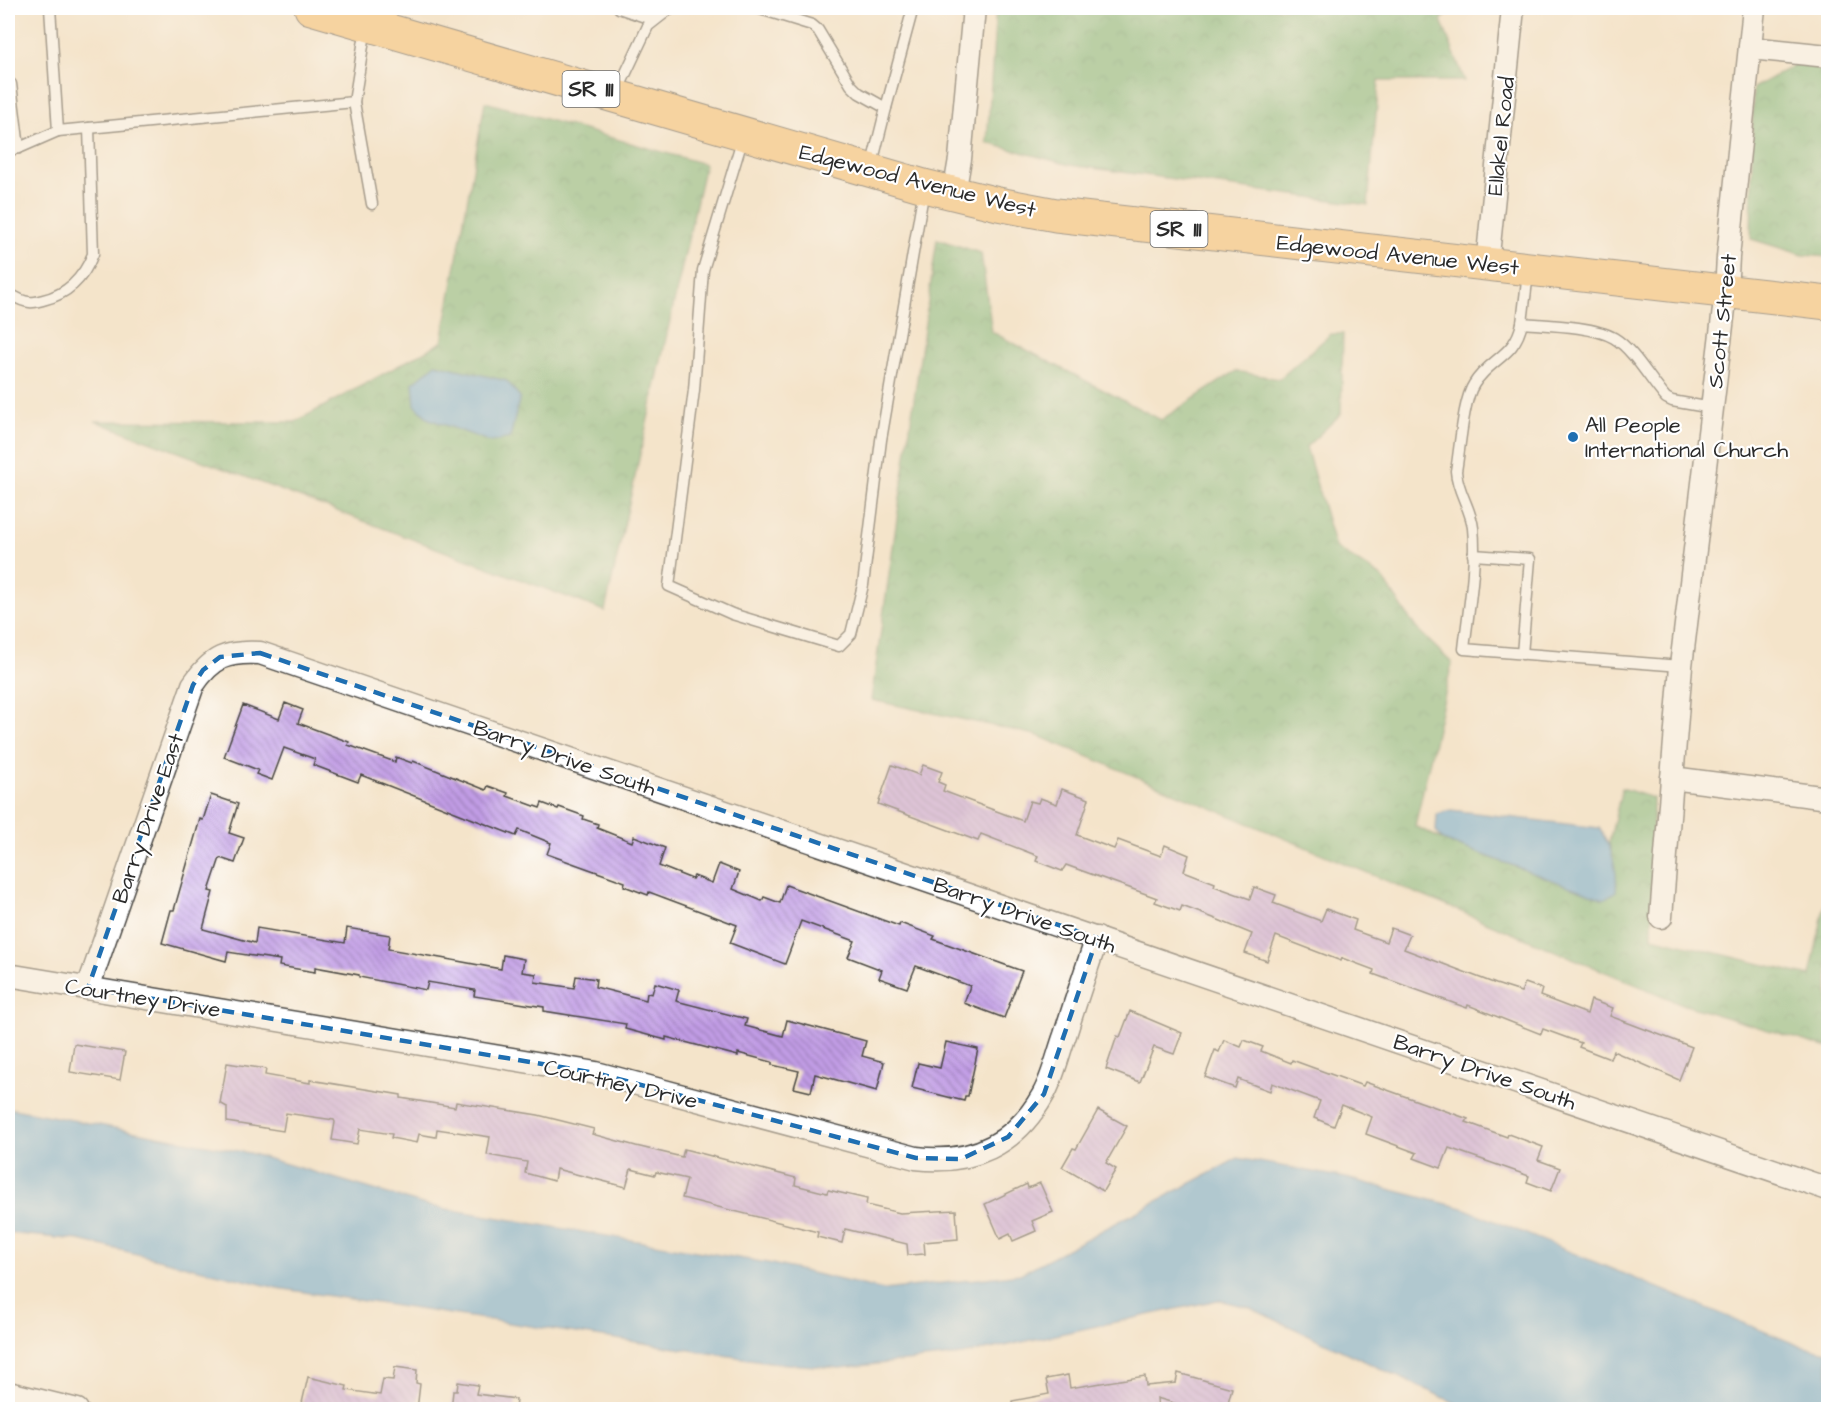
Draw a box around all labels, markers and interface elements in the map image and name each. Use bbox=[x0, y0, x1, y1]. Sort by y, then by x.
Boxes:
road number: SR 111 bbox=[562, 71, 620, 107]
street label: Ellakel Road bbox=[1480, 75, 1523, 197]
street label: Edgewood Avenue West bbox=[796, 137, 1039, 227]
road number: SR 111 bbox=[1150, 211, 1208, 247]
street label: Edgewood Avenue West bbox=[1275, 227, 1520, 285]
street label: Scott Street bbox=[1700, 252, 1745, 390]
place label: All People International Church bbox=[1585, 410, 1788, 466]
marker: All People International Church bbox=[1566, 430, 1580, 444]
street label: Barry Drive South bbox=[469, 713, 660, 805]
street label: Barry Drive East bbox=[105, 729, 193, 908]
street label: Barry Drive South bbox=[929, 870, 1120, 962]
street label: Courtney Drive bbox=[63, 971, 223, 1027]
street label: Barry Drive South bbox=[1389, 1027, 1580, 1119]
street label: Courtney Drive bbox=[540, 1052, 701, 1118]

